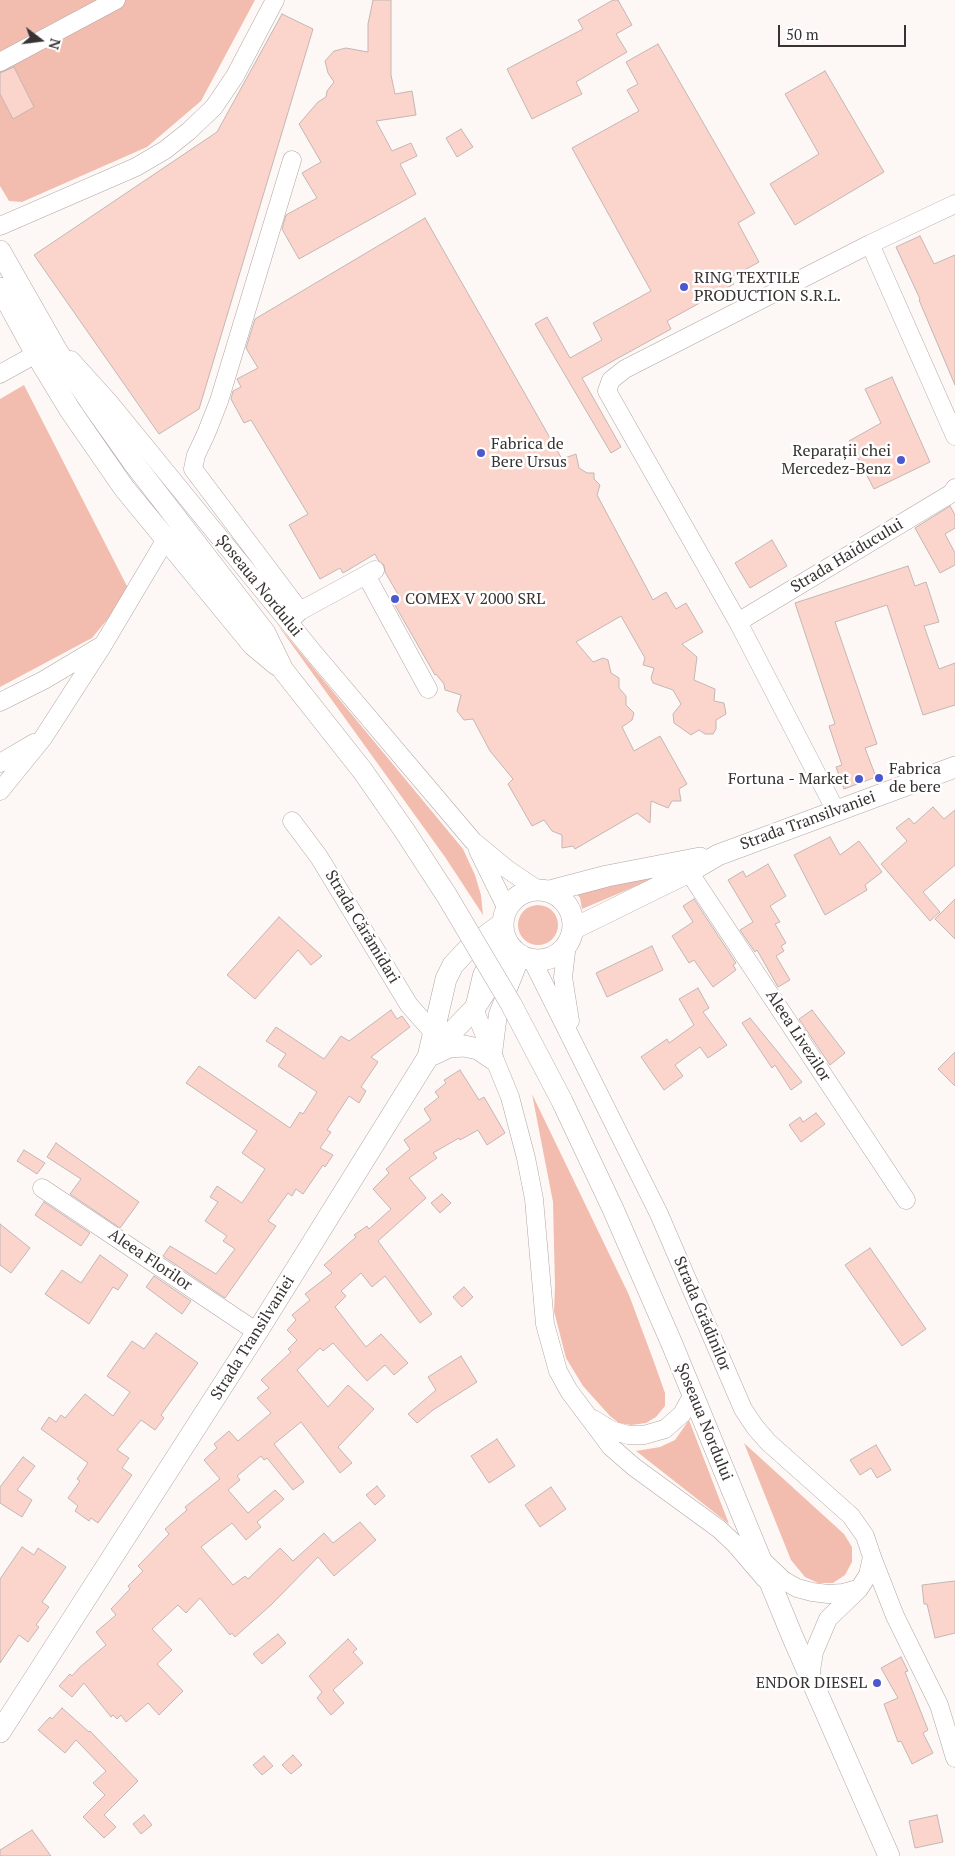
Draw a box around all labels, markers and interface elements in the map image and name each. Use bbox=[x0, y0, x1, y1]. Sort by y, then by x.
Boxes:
north arrow bbox=[15, 15, 65, 65]
scale bar bbox=[780, 15, 908, 47]
text: 50 m bbox=[786, 24, 819, 44]
text: N bbox=[44, 36, 66, 52]
place label: RING TEXTILE PRODUCTION S.R.L. bbox=[694, 268, 841, 306]
marker: RING TEXTILE PRODUCTION S.R.L. bbox=[678, 281, 690, 293]
place label: Fabrica de Bere Ursus bbox=[491, 434, 567, 472]
place label: Reparații chei Mercedez-Benz bbox=[781, 441, 891, 479]
marker: Fabrica de Bere Ursus bbox=[475, 447, 487, 459]
marker: Reparații chei Mercedez-Benz bbox=[895, 454, 907, 466]
street label: Strada Haiducului bbox=[787, 515, 907, 597]
street label: Șoseaua Nordului bbox=[212, 531, 306, 641]
place label: COMEX V 2000 SRL bbox=[405, 589, 545, 609]
marker: COMEX V 2000 SRL bbox=[389, 593, 401, 605]
place label: Fabrica de bere bbox=[889, 759, 941, 797]
place label: Fortuna - Market bbox=[728, 769, 849, 789]
marker: Fabrica de bere bbox=[873, 772, 885, 784]
marker: Fortuna - Market bbox=[853, 773, 865, 785]
street label: Strada Transilvaniei bbox=[738, 788, 878, 854]
street label: Strada Cărămidari bbox=[321, 867, 403, 987]
street label: Aleea Livezilor bbox=[761, 987, 835, 1085]
street label: Aleea Florilor bbox=[104, 1225, 196, 1295]
street label: Strada Grădinilor bbox=[669, 1254, 735, 1374]
street label: Strada Transilvaniei bbox=[207, 1272, 299, 1404]
street label: Șoseaua Nordului bbox=[672, 1360, 736, 1484]
place label: ENDOR DIESEL bbox=[756, 1673, 867, 1693]
marker: ENDOR DIESEL bbox=[871, 1677, 883, 1689]

